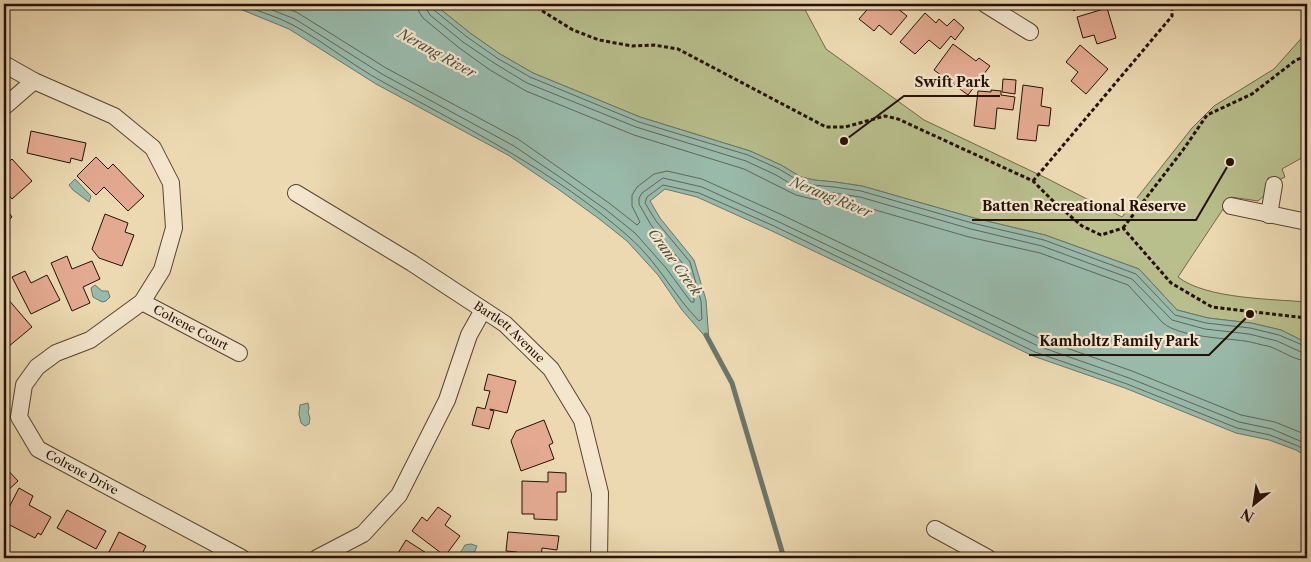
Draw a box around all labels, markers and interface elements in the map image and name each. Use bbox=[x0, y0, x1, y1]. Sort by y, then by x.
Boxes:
water label: Nerang River bbox=[394, 24, 480, 83]
callout: Swift Park bbox=[904, 67, 1000, 96]
text: Swift Park bbox=[914, 73, 990, 91]
water label: Nerang River bbox=[787, 172, 876, 222]
callout: Batten Recreational Reserve bbox=[972, 191, 1196, 220]
text: Batten Recreational Reserve bbox=[982, 197, 1186, 215]
water label: Crane Creek bbox=[644, 225, 706, 300]
street label: Bartlett Avenue bbox=[471, 298, 548, 366]
street label: Colrene Court bbox=[151, 301, 232, 353]
callout: Kamholtz Family Park bbox=[1029, 326, 1209, 355]
text: Kamholtz Family Park bbox=[1039, 332, 1200, 350]
street label: Colrene Drive bbox=[43, 446, 121, 498]
north arrow bbox=[1228, 480, 1278, 530]
text: N bbox=[1238, 504, 1257, 526]

